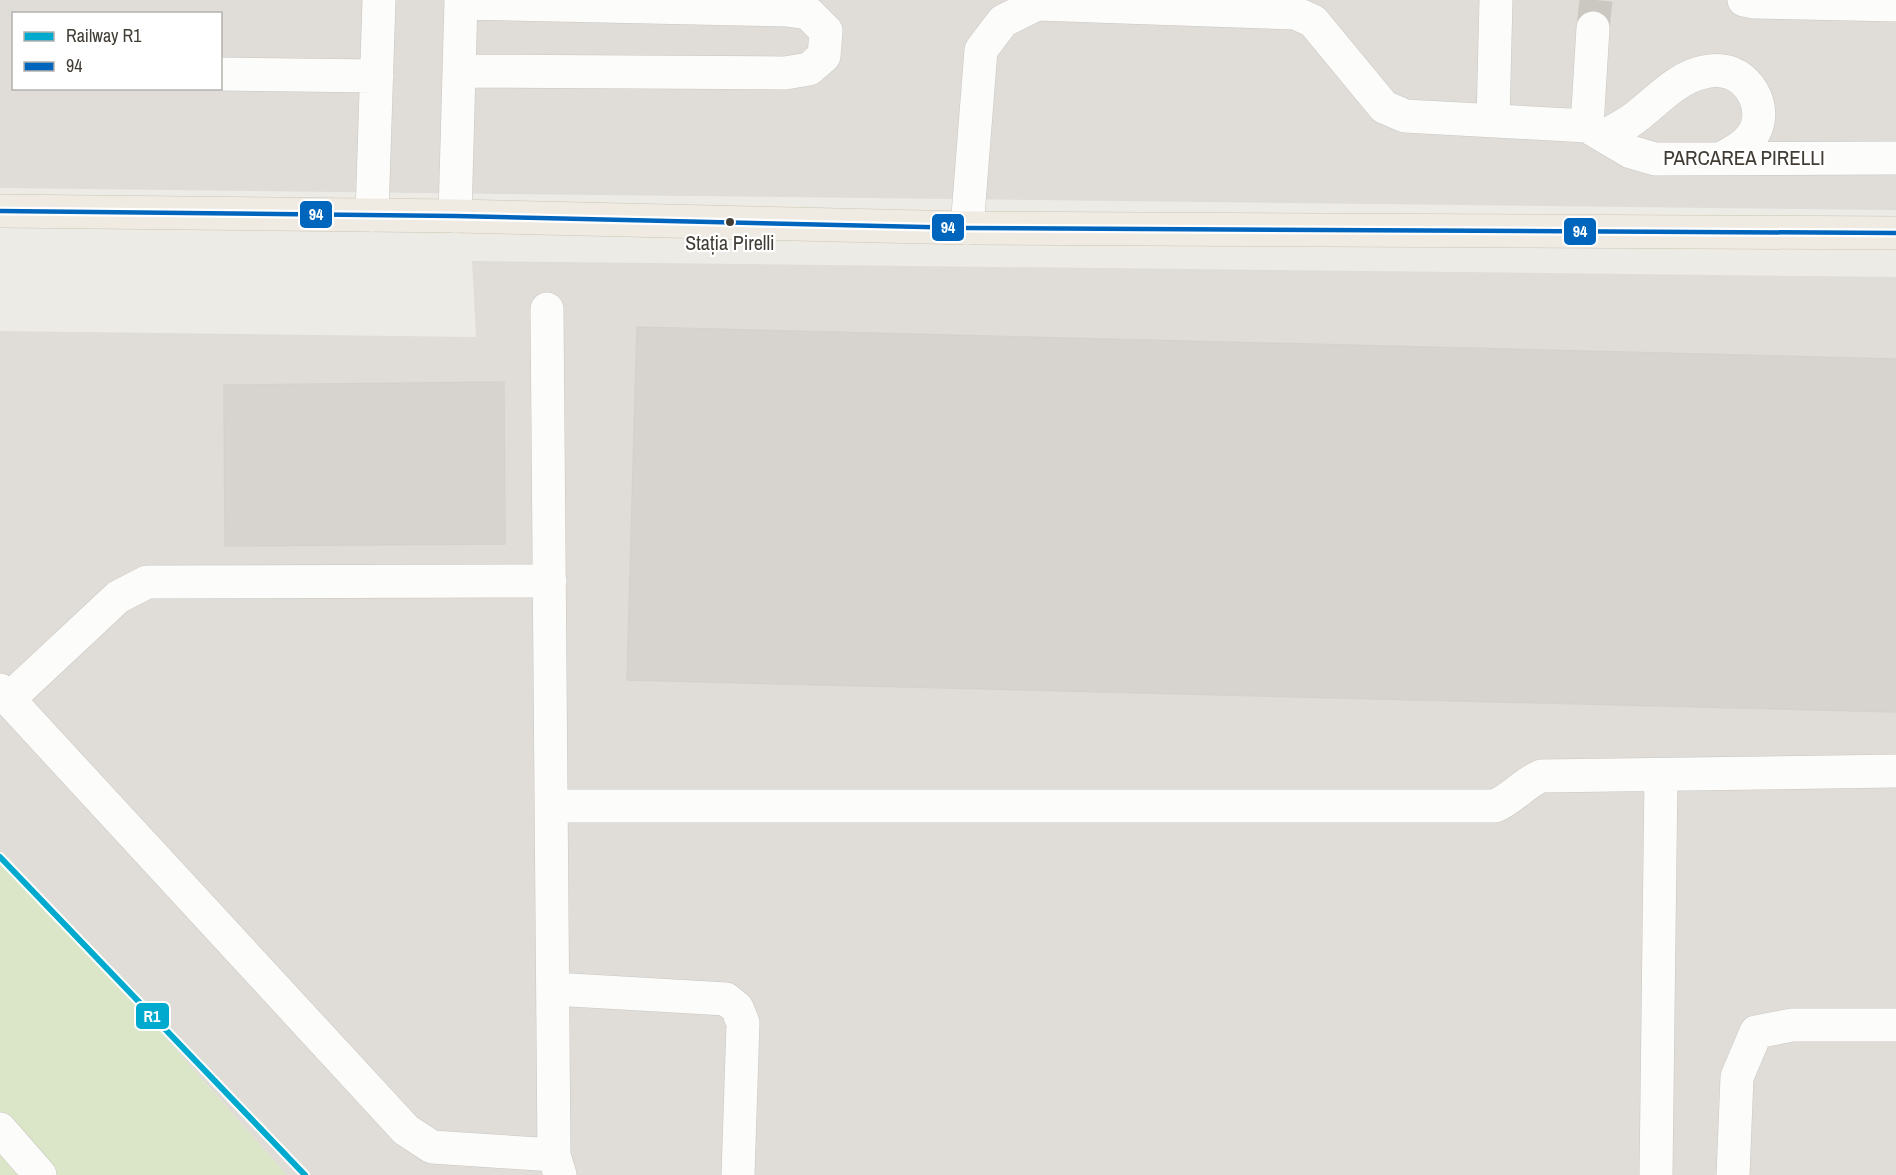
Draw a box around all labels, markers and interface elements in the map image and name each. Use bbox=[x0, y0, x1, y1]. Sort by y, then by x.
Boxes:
legend bbox=[12, 12, 222, 90]
text: Railway R1 bbox=[66, 23, 142, 48]
text: 94 bbox=[66, 53, 82, 78]
street label: PARCAREA PIRELLI bbox=[1663, 143, 1825, 172]
line badge: 94 bbox=[299, 200, 333, 229]
text: 94 bbox=[309, 203, 324, 225]
line badge: 94 bbox=[931, 213, 965, 242]
marker: Stația Pirelli bbox=[724, 216, 736, 228]
text: 94 bbox=[941, 216, 956, 238]
line badge: 94 bbox=[1563, 217, 1597, 246]
text: 94 bbox=[1573, 220, 1588, 242]
place label: Stația Pirelli bbox=[685, 229, 775, 256]
line badge: R1 bbox=[135, 1002, 170, 1030]
text: R1 bbox=[144, 1005, 161, 1027]

